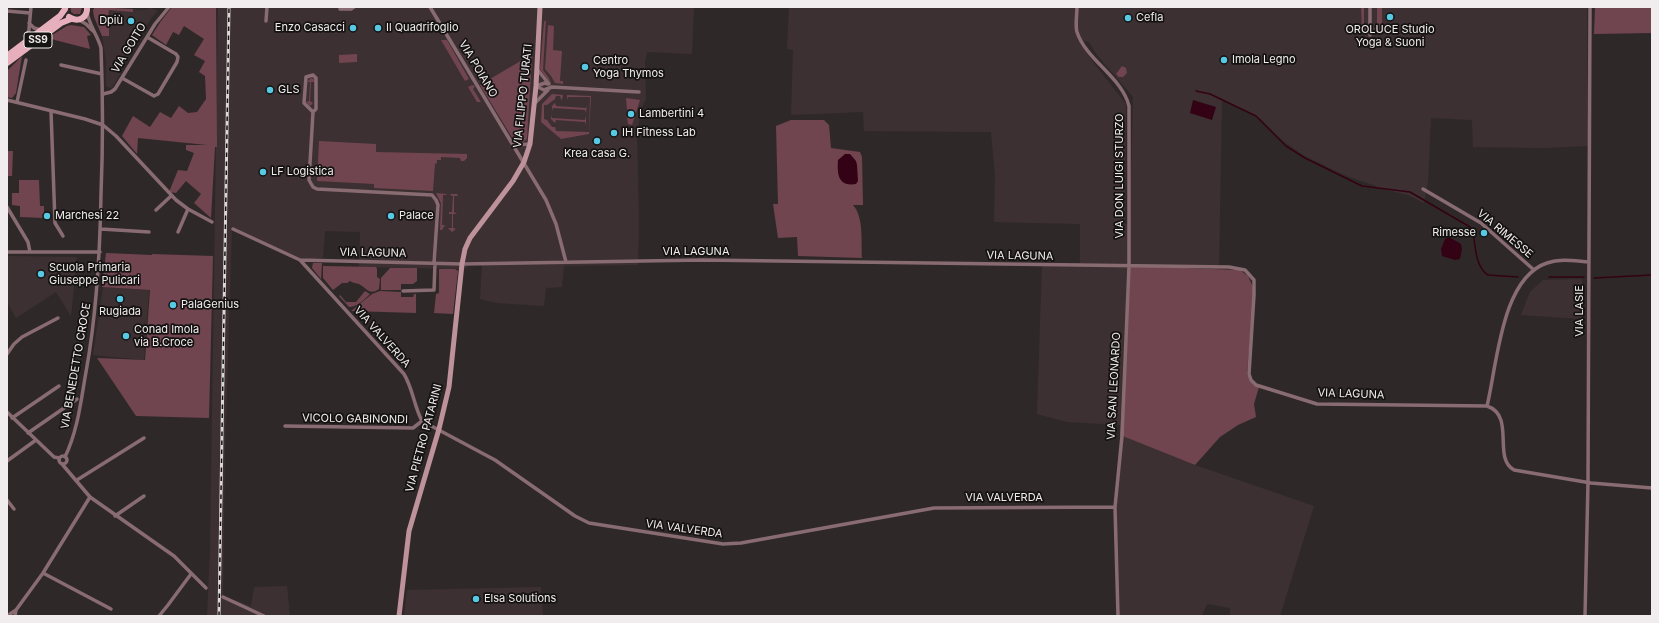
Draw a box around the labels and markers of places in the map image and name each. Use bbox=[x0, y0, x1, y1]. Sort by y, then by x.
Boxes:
place label: Cefla bbox=[1136, 11, 1163, 25]
marker: OROLUCE Studio Yoga & Suoni bbox=[1385, 12, 1395, 22]
marker: Cefla bbox=[1123, 13, 1133, 23]
place label: Dpiù bbox=[99, 14, 123, 28]
marker: Dpiù bbox=[126, 16, 136, 26]
place label: Enzo Casacci bbox=[275, 21, 345, 35]
place label: Il Quadrifoglio bbox=[386, 21, 459, 35]
marker: Enzo Casacci bbox=[348, 23, 358, 33]
marker: Il Quadrifoglio bbox=[373, 23, 383, 33]
place label: OROLUCE Studio Yoga & Suoni bbox=[1345, 23, 1435, 49]
place label: Imola Legno bbox=[1232, 53, 1296, 67]
place label: Centro Yoga Thymos bbox=[593, 54, 664, 80]
marker: Imola Legno bbox=[1219, 55, 1229, 65]
marker: Centro Yoga Thymos bbox=[580, 62, 590, 72]
place label: GLS bbox=[278, 83, 299, 97]
marker: GLS bbox=[265, 85, 275, 95]
place label: Lambertini 4 bbox=[639, 107, 704, 121]
marker: Lambertini 4 bbox=[626, 109, 636, 119]
place label: IH Fitness Lab bbox=[622, 126, 696, 140]
marker: IH Fitness Lab bbox=[609, 128, 619, 138]
marker: Krea casa G. bbox=[592, 136, 602, 146]
place label: Krea casa G. bbox=[564, 147, 630, 161]
place label: LF Logistica bbox=[271, 165, 334, 179]
marker: LF Logistica bbox=[258, 167, 268, 177]
place label: Marchesi 22 bbox=[55, 209, 119, 223]
place label: Palace bbox=[399, 209, 434, 223]
marker: Marchesi 22 bbox=[42, 211, 52, 221]
marker: Palace bbox=[386, 211, 396, 221]
place label: Rimesse bbox=[1432, 226, 1476, 240]
marker: Rimesse bbox=[1479, 228, 1489, 238]
place label: Scuola Primaria Giuseppe Pulicari bbox=[49, 261, 140, 287]
marker: Scuola Primaria Giuseppe Pulicari bbox=[36, 269, 46, 279]
marker: Rugiada bbox=[115, 294, 125, 304]
place label: PalaGenius bbox=[181, 298, 239, 312]
marker: PalaGenius bbox=[168, 300, 178, 310]
place label: Rugiada bbox=[99, 305, 141, 319]
place label: Conad Imola via B.Croce bbox=[134, 323, 199, 349]
marker: Conad Imola via B.Croce bbox=[121, 331, 131, 341]
place label: Elsa Solutions bbox=[484, 592, 556, 606]
marker: Elsa Solutions bbox=[471, 594, 481, 604]

